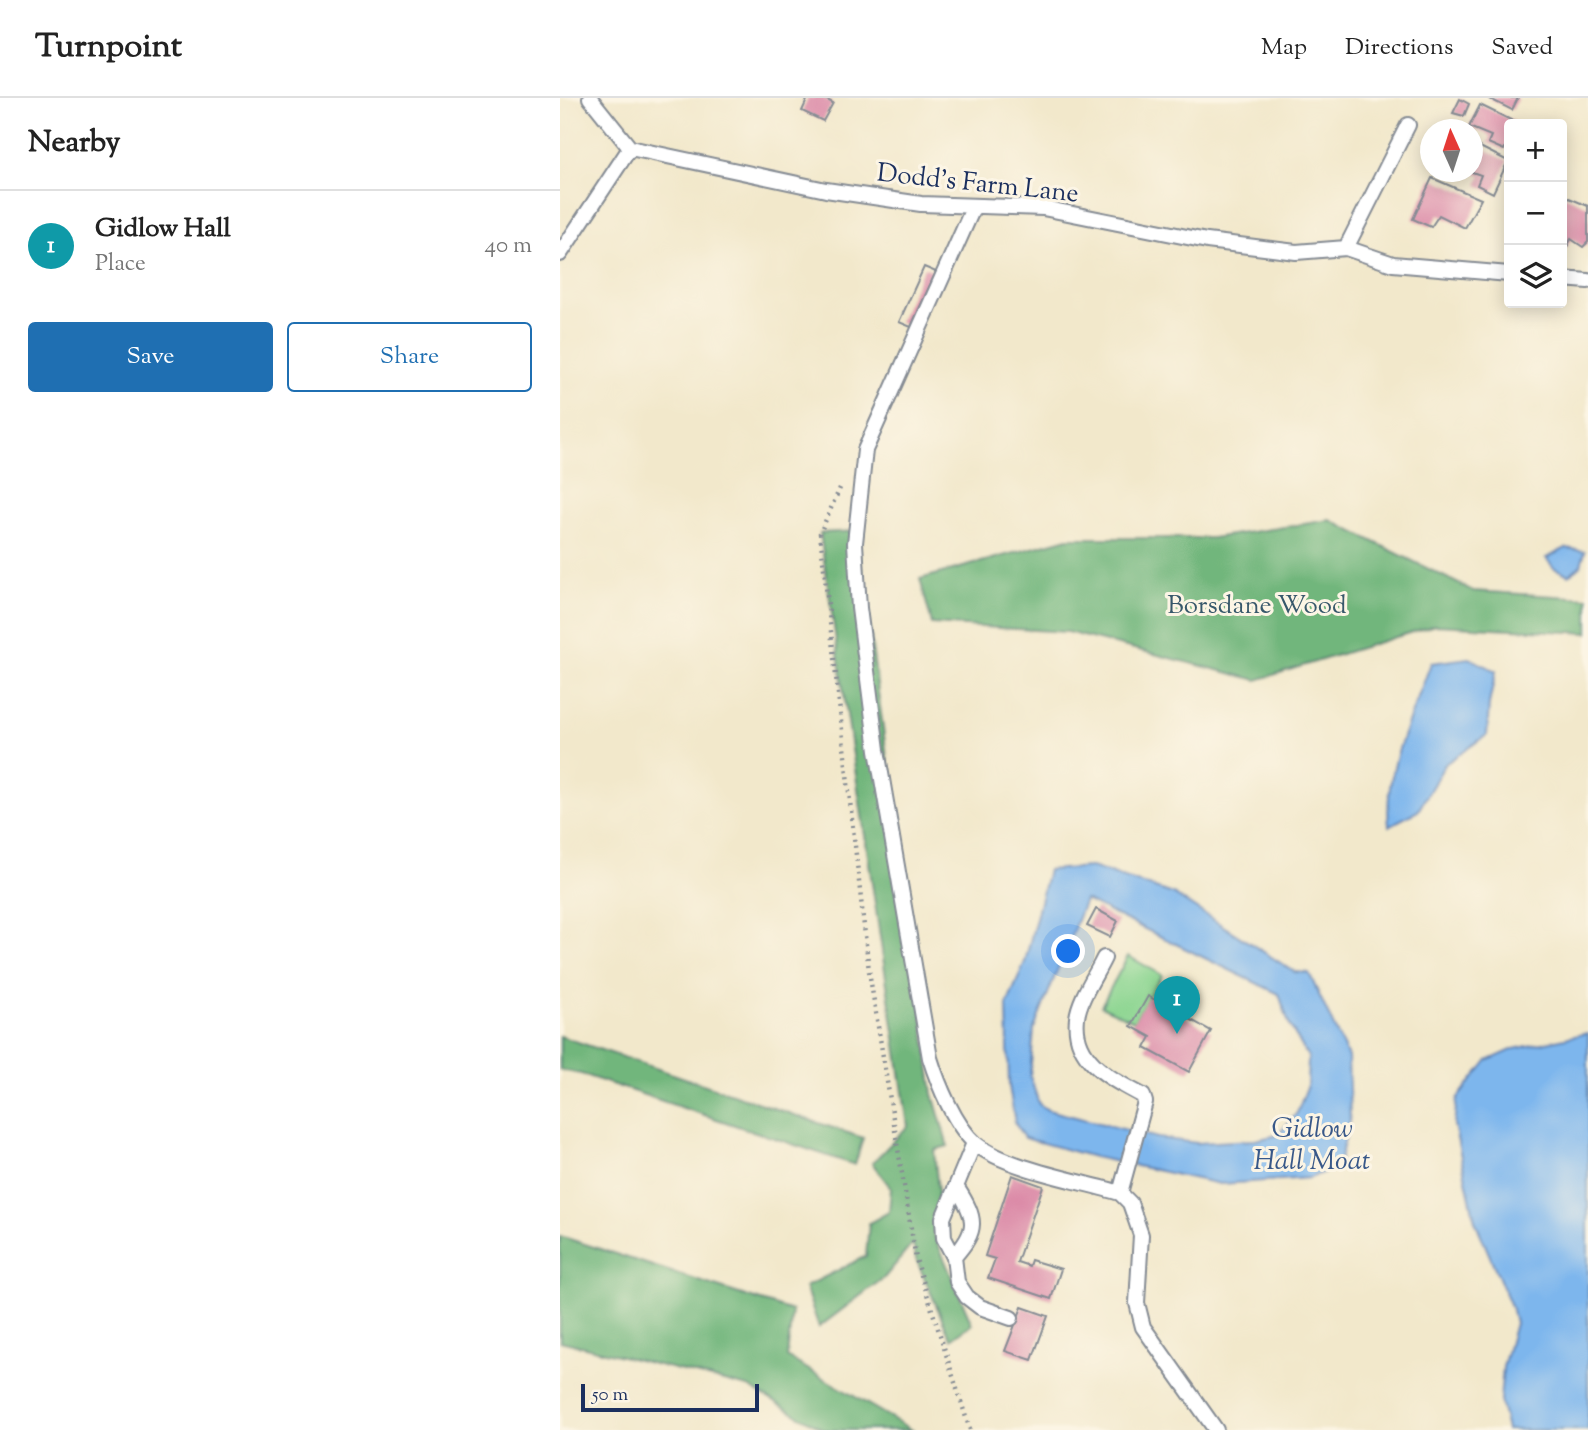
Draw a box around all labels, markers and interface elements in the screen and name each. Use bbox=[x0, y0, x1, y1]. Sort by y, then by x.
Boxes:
text: Turnpoint bbox=[35, 24, 182, 72]
text: Map bbox=[1261, 31, 1307, 65]
text: Directions bbox=[1345, 31, 1453, 65]
text: Saved bbox=[1491, 31, 1553, 65]
north arrow bbox=[1420, 119, 1483, 182]
map controls bbox=[1504, 119, 1567, 308]
button: + bbox=[1504, 119, 1567, 182]
text: Nearby bbox=[28, 122, 120, 165]
street label: Dodd's Farm Lane bbox=[875, 155, 1081, 213]
button: − bbox=[1504, 182, 1567, 245]
text: Gidlow Hall bbox=[95, 211, 231, 248]
text: 1 bbox=[47, 230, 55, 263]
text: 40 m bbox=[485, 230, 532, 263]
button: layers bbox=[1504, 245, 1567, 308]
text: Place bbox=[95, 248, 146, 281]
button: Save bbox=[28, 322, 273, 392]
button: Share bbox=[287, 322, 532, 392]
park label: Borsdane Wood bbox=[1167, 588, 1347, 625]
your location bbox=[1051, 934, 1085, 968]
pin: 1 bbox=[1154, 976, 1200, 1034]
water label: Gidlow Hall Moat bbox=[1254, 1110, 1370, 1182]
scale bar bbox=[581, 1381, 760, 1413]
text: 50 m bbox=[592, 1382, 628, 1409]

